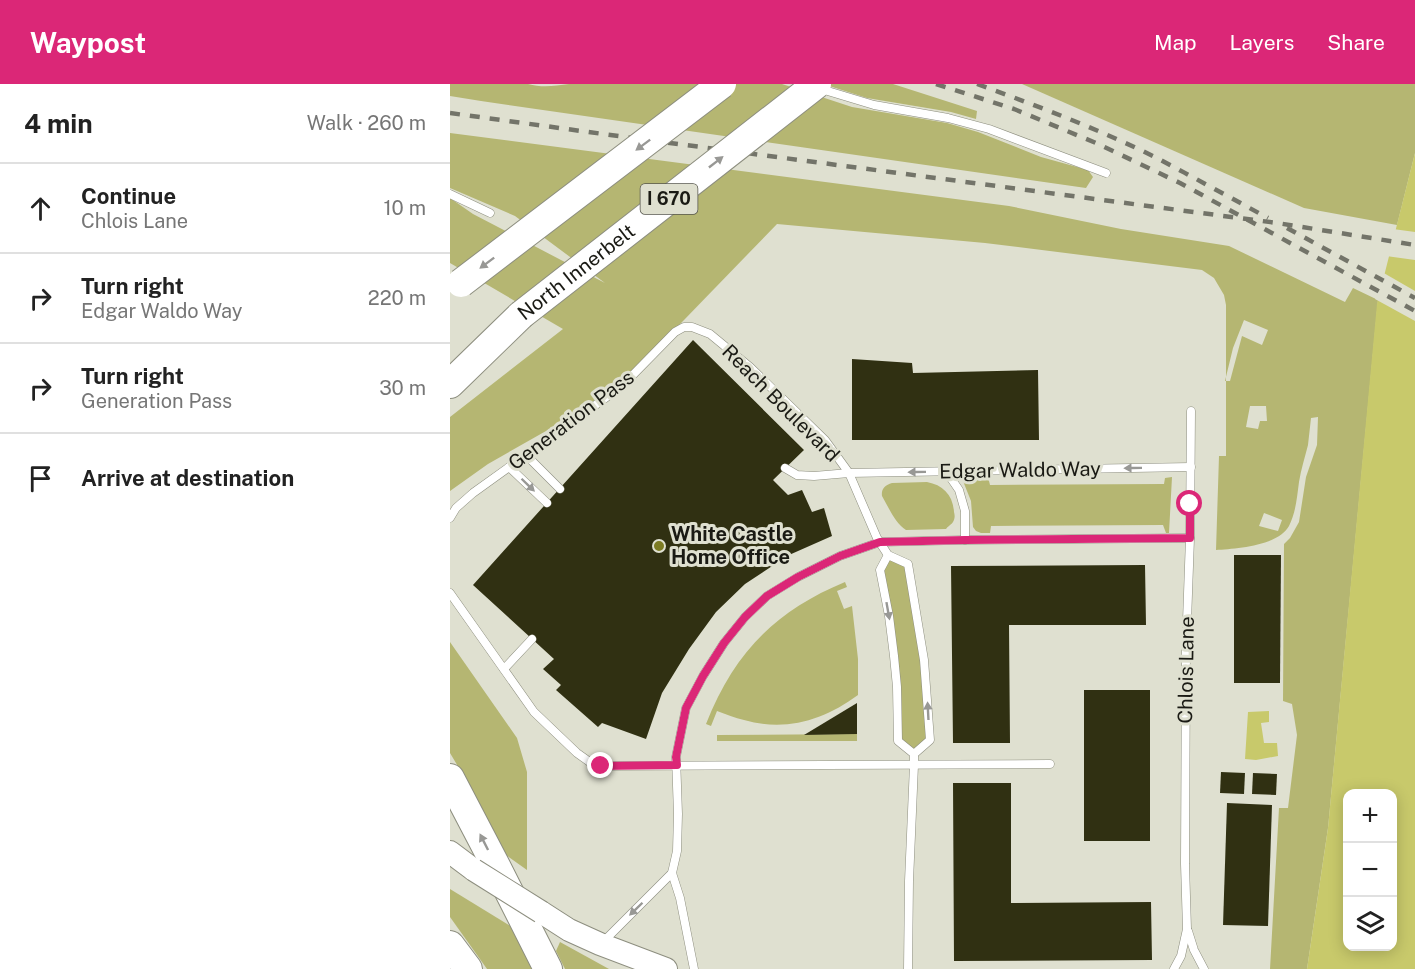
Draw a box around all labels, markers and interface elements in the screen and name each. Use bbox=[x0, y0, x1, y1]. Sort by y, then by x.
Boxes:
text: Waypost bbox=[30, 26, 146, 59]
text: Map bbox=[1154, 30, 1197, 55]
text: Layers bbox=[1230, 30, 1294, 55]
text: Share bbox=[1327, 30, 1385, 55]
text: 4 min bbox=[24, 108, 93, 139]
text: Walk · 260 m bbox=[307, 111, 426, 135]
one-way arrow bbox=[635, 139, 651, 151]
one-way arrow bbox=[709, 157, 724, 169]
text: Continue bbox=[81, 183, 176, 209]
road number: I 670 bbox=[640, 184, 698, 214]
icon: ahead bbox=[24, 192, 57, 225]
text: 10 m bbox=[383, 196, 426, 220]
text: Chlois Lane bbox=[81, 209, 188, 233]
street label: North Innerbelt bbox=[513, 219, 640, 325]
one-way arrow bbox=[480, 257, 496, 269]
text: Turn right bbox=[81, 273, 184, 299]
icon: right bbox=[24, 282, 57, 315]
text: 220 m bbox=[368, 286, 426, 310]
text: Edgar Waldo Way bbox=[81, 299, 243, 323]
street label: Reach Boulevard bbox=[717, 339, 845, 467]
text: Turn right bbox=[81, 363, 184, 389]
street label: Generation Pass bbox=[503, 365, 639, 475]
icon: right bbox=[24, 372, 57, 405]
text: 30 m bbox=[379, 376, 426, 400]
text: Generation Pass bbox=[81, 389, 232, 413]
street label: Edgar Waldo Way bbox=[939, 457, 1101, 483]
icon: arrive bbox=[24, 462, 57, 495]
one-way arrow bbox=[1123, 463, 1142, 473]
text: Arrive at destination bbox=[81, 465, 294, 491]
one-way arrow bbox=[907, 467, 926, 477]
one-way arrow bbox=[520, 478, 535, 492]
route start bbox=[1176, 490, 1202, 516]
place label: White Castle Home Office bbox=[671, 522, 793, 569]
marker: White Castle Home Office bbox=[652, 539, 666, 553]
one-way arrow bbox=[883, 602, 892, 621]
street label: Chlois Lane bbox=[1173, 616, 1199, 724]
one-way arrow bbox=[924, 701, 933, 720]
route end bbox=[587, 752, 613, 778]
map controls bbox=[1343, 789, 1397, 951]
button: + bbox=[1343, 789, 1397, 843]
one-way arrow bbox=[479, 833, 489, 850]
button: − bbox=[1343, 843, 1397, 897]
button: layers bbox=[1343, 897, 1397, 951]
one-way arrow bbox=[630, 901, 644, 915]

